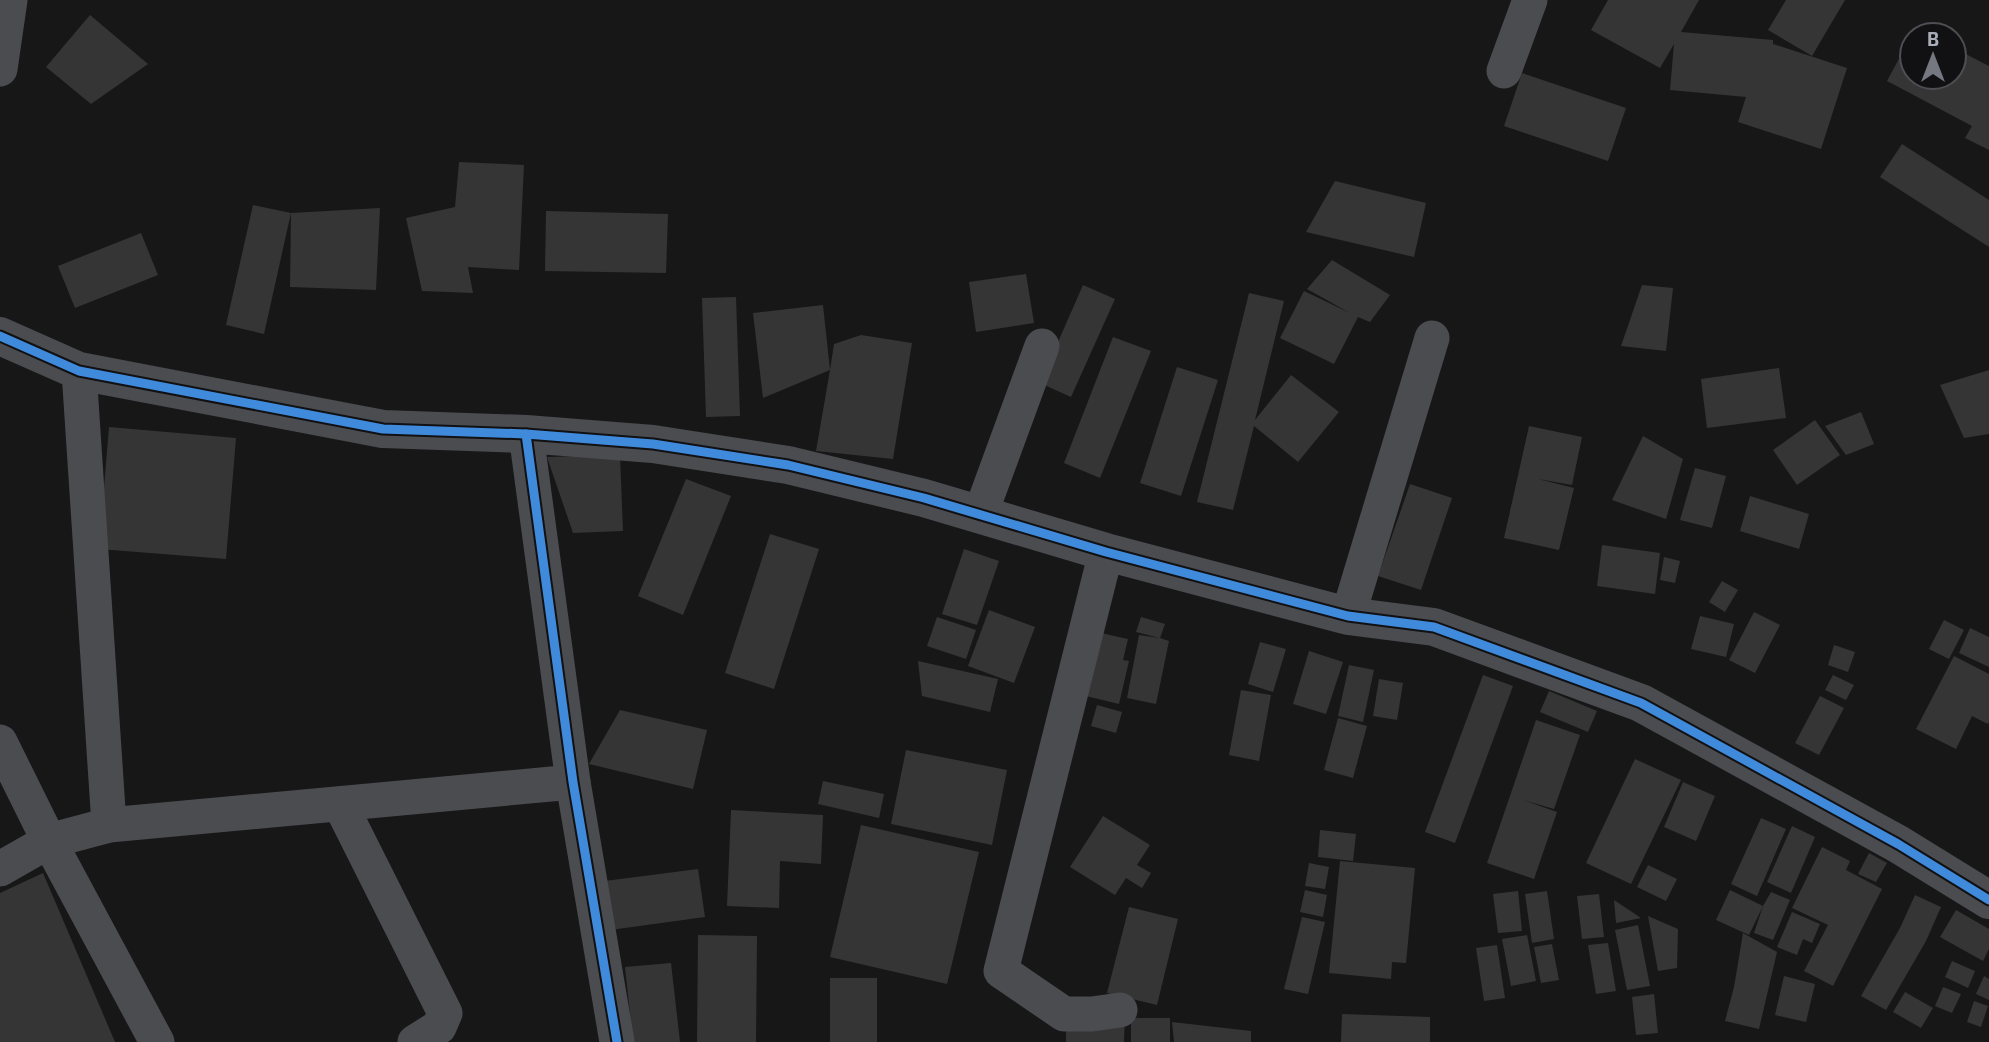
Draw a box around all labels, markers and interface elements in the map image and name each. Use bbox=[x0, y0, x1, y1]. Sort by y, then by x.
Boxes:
north arrow bbox=[1898, 21, 1968, 91]
text: B bbox=[1927, 27, 1939, 50]

